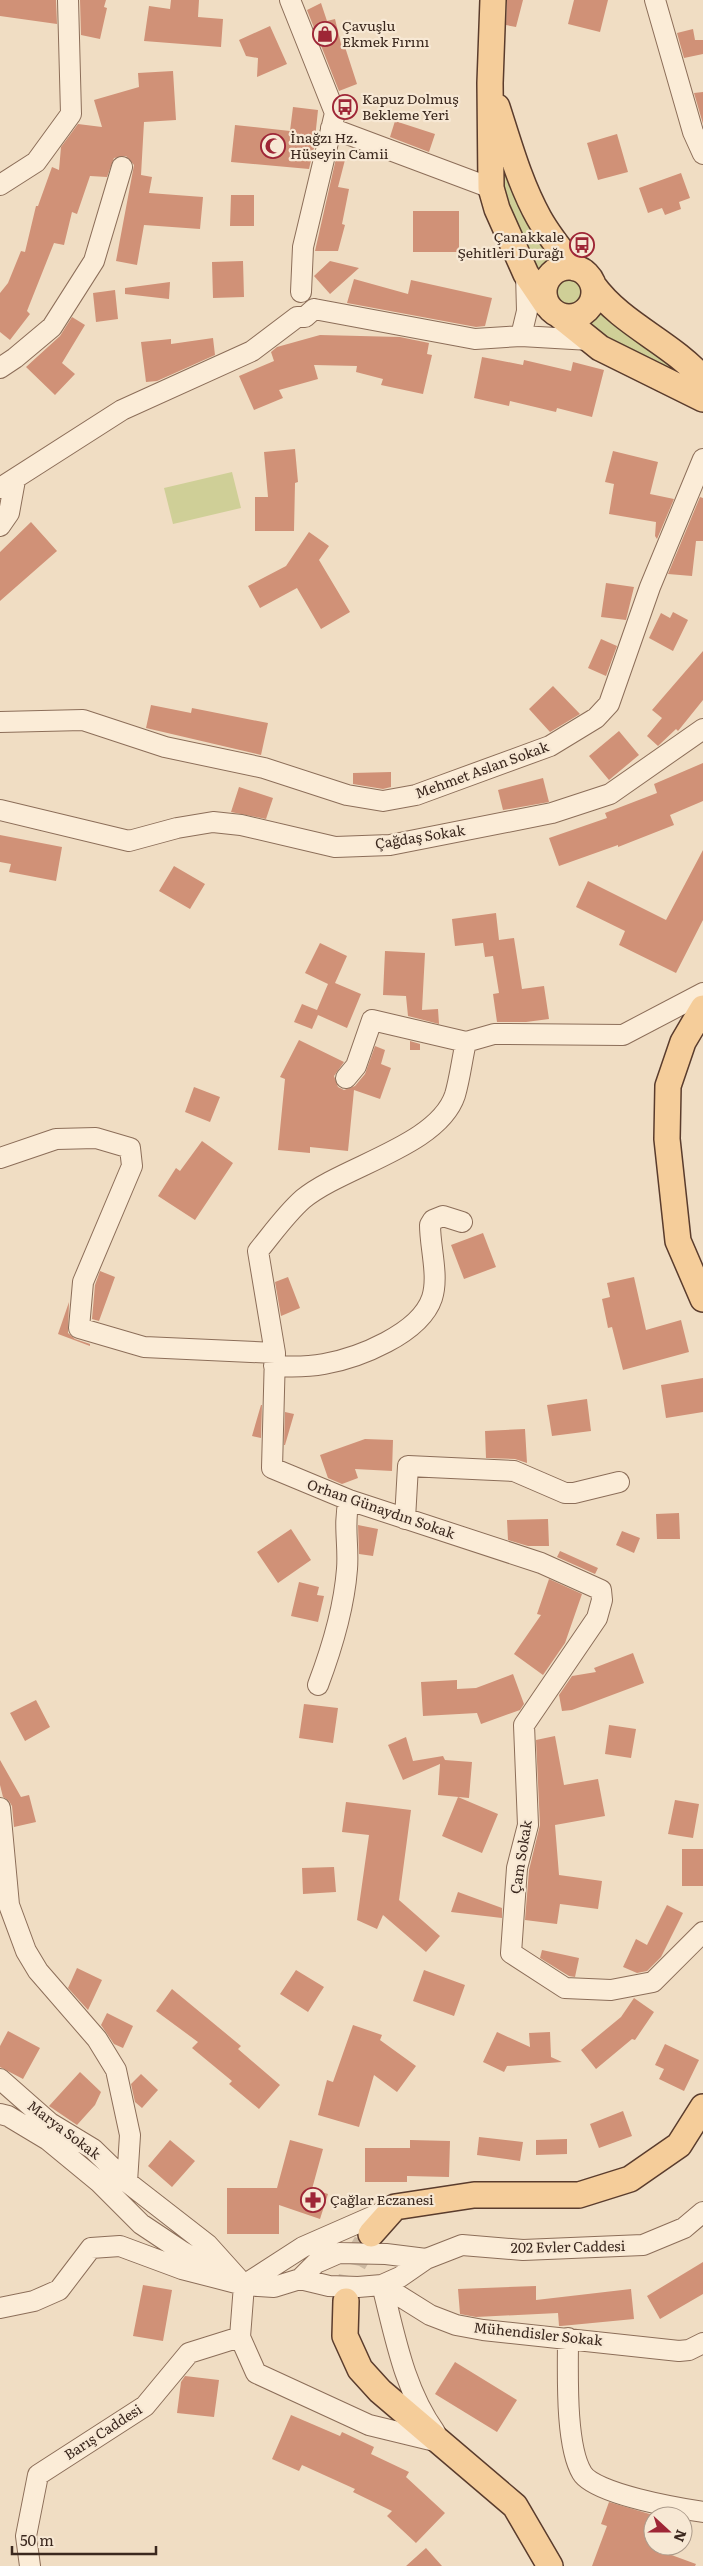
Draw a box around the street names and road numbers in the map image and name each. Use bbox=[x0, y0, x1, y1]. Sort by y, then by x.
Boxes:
street label: Mehmet Aslan Sokak bbox=[412, 735, 552, 803]
street label: Çağdaş Sokak bbox=[373, 819, 467, 853]
street label: Orhan Günaydın Sokak bbox=[305, 1473, 458, 1543]
street label: Çam Sokak bbox=[504, 1818, 536, 1895]
street label: Marya Sokak bbox=[24, 2095, 106, 2164]
street label: 202 Evler Caddesi bbox=[511, 2235, 626, 2257]
street label: Mühendisler Sokak bbox=[473, 2316, 604, 2350]
street label: Barış Caddesi bbox=[60, 2398, 146, 2464]

